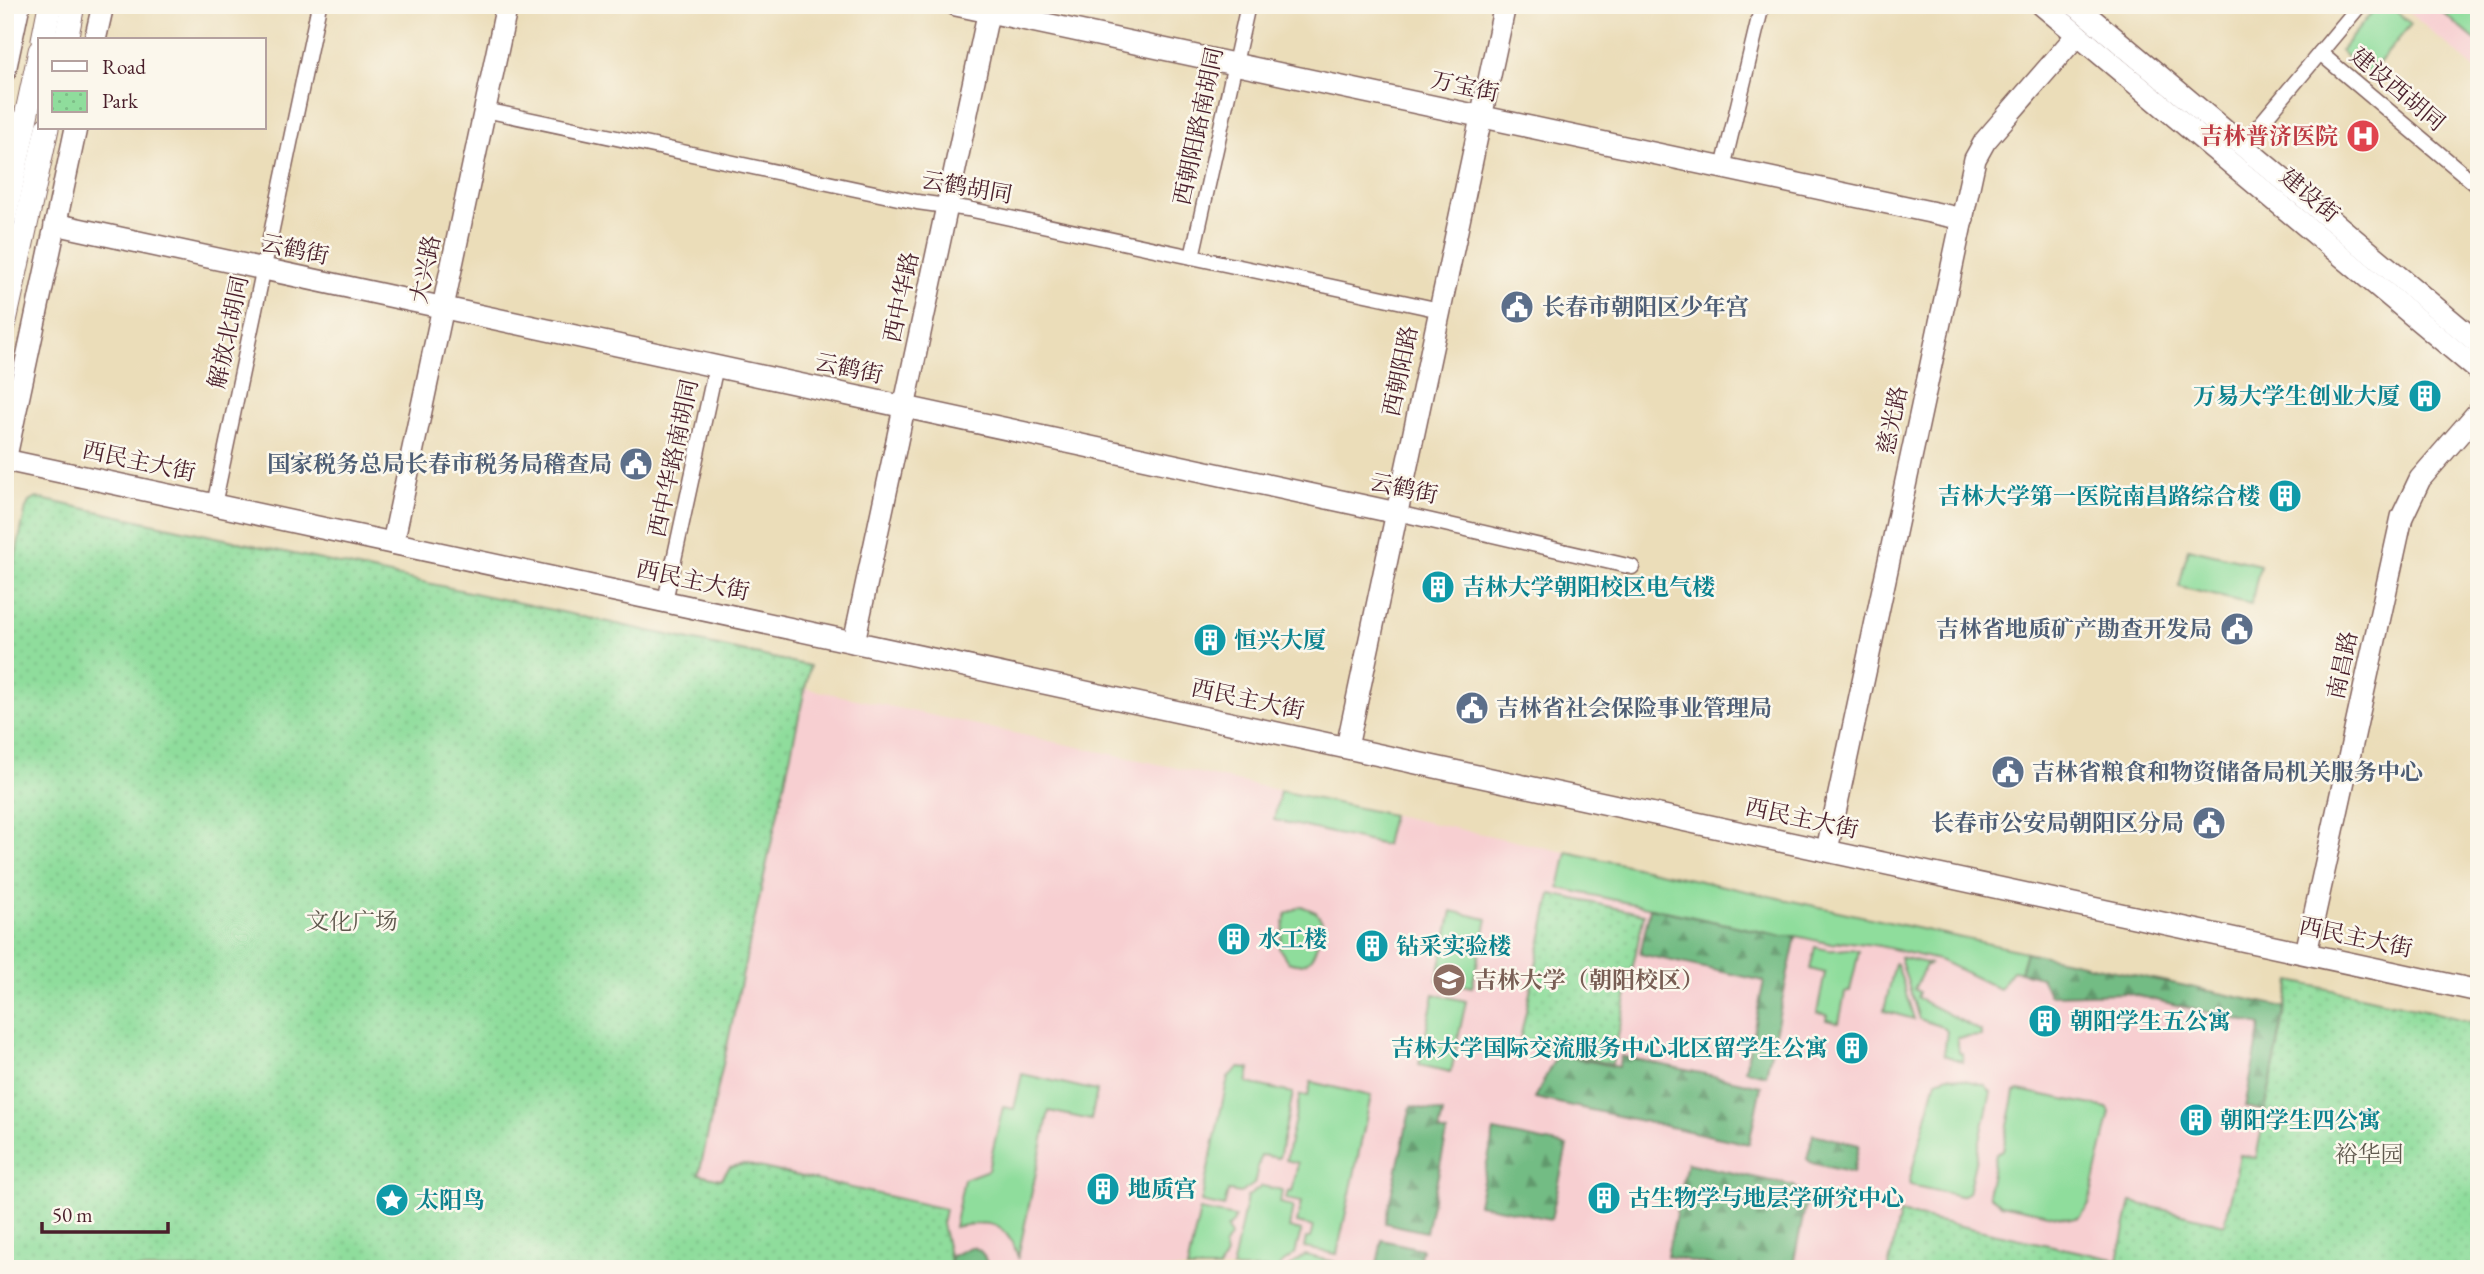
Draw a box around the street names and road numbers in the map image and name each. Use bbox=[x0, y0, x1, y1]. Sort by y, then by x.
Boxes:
street label: 建设西胡同 bbox=[2344, 41, 2452, 137]
street label: 西朝阳路南胡同 bbox=[1167, 44, 1229, 208]
street label: 万宝街 bbox=[1428, 64, 1502, 108]
street label: 建设街 bbox=[2274, 161, 2346, 229]
street label: 云鹤胡同 bbox=[919, 164, 1015, 210]
street label: 云鹤街 bbox=[258, 227, 332, 271]
street label: 大兴路 bbox=[403, 232, 447, 306]
street label: 西中华路 bbox=[877, 249, 925, 345]
street label: 解放北胡同 bbox=[201, 273, 255, 391]
street label: 西朝阳路 bbox=[1376, 323, 1424, 419]
street label: 云鹤街 bbox=[812, 346, 886, 390]
street label: 西中华路南胡同 bbox=[642, 376, 704, 540]
street label: 慈光路 bbox=[1870, 383, 1914, 457]
street label: 西民主大街 bbox=[80, 434, 198, 488]
street label: 云鹤街 bbox=[1367, 466, 1441, 510]
street label: 西民主大街 bbox=[634, 553, 752, 607]
street label: 南昌路 bbox=[2320, 628, 2364, 702]
street label: 西民主大街 bbox=[1189, 672, 1307, 726]
street label: 西民主大街 bbox=[1743, 791, 1861, 845]
street label: 西民主大街 bbox=[2297, 910, 2415, 964]

